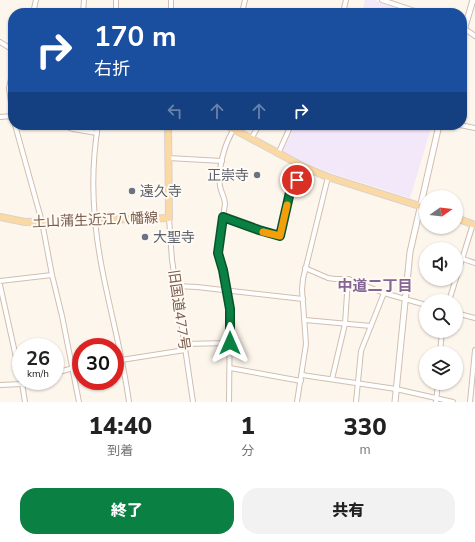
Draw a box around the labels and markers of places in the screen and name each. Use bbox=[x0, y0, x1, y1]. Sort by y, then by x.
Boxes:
pin bbox=[280, 163, 314, 197]
place label: 正崇寺 bbox=[207, 166, 249, 185]
marker: 正崇寺 bbox=[252, 170, 262, 180]
place label: 遠久寺 bbox=[140, 182, 182, 201]
marker: 遠久寺 bbox=[127, 186, 137, 196]
place label: 大聖寺 bbox=[153, 228, 195, 247]
marker: 大聖寺 bbox=[140, 232, 150, 242]

